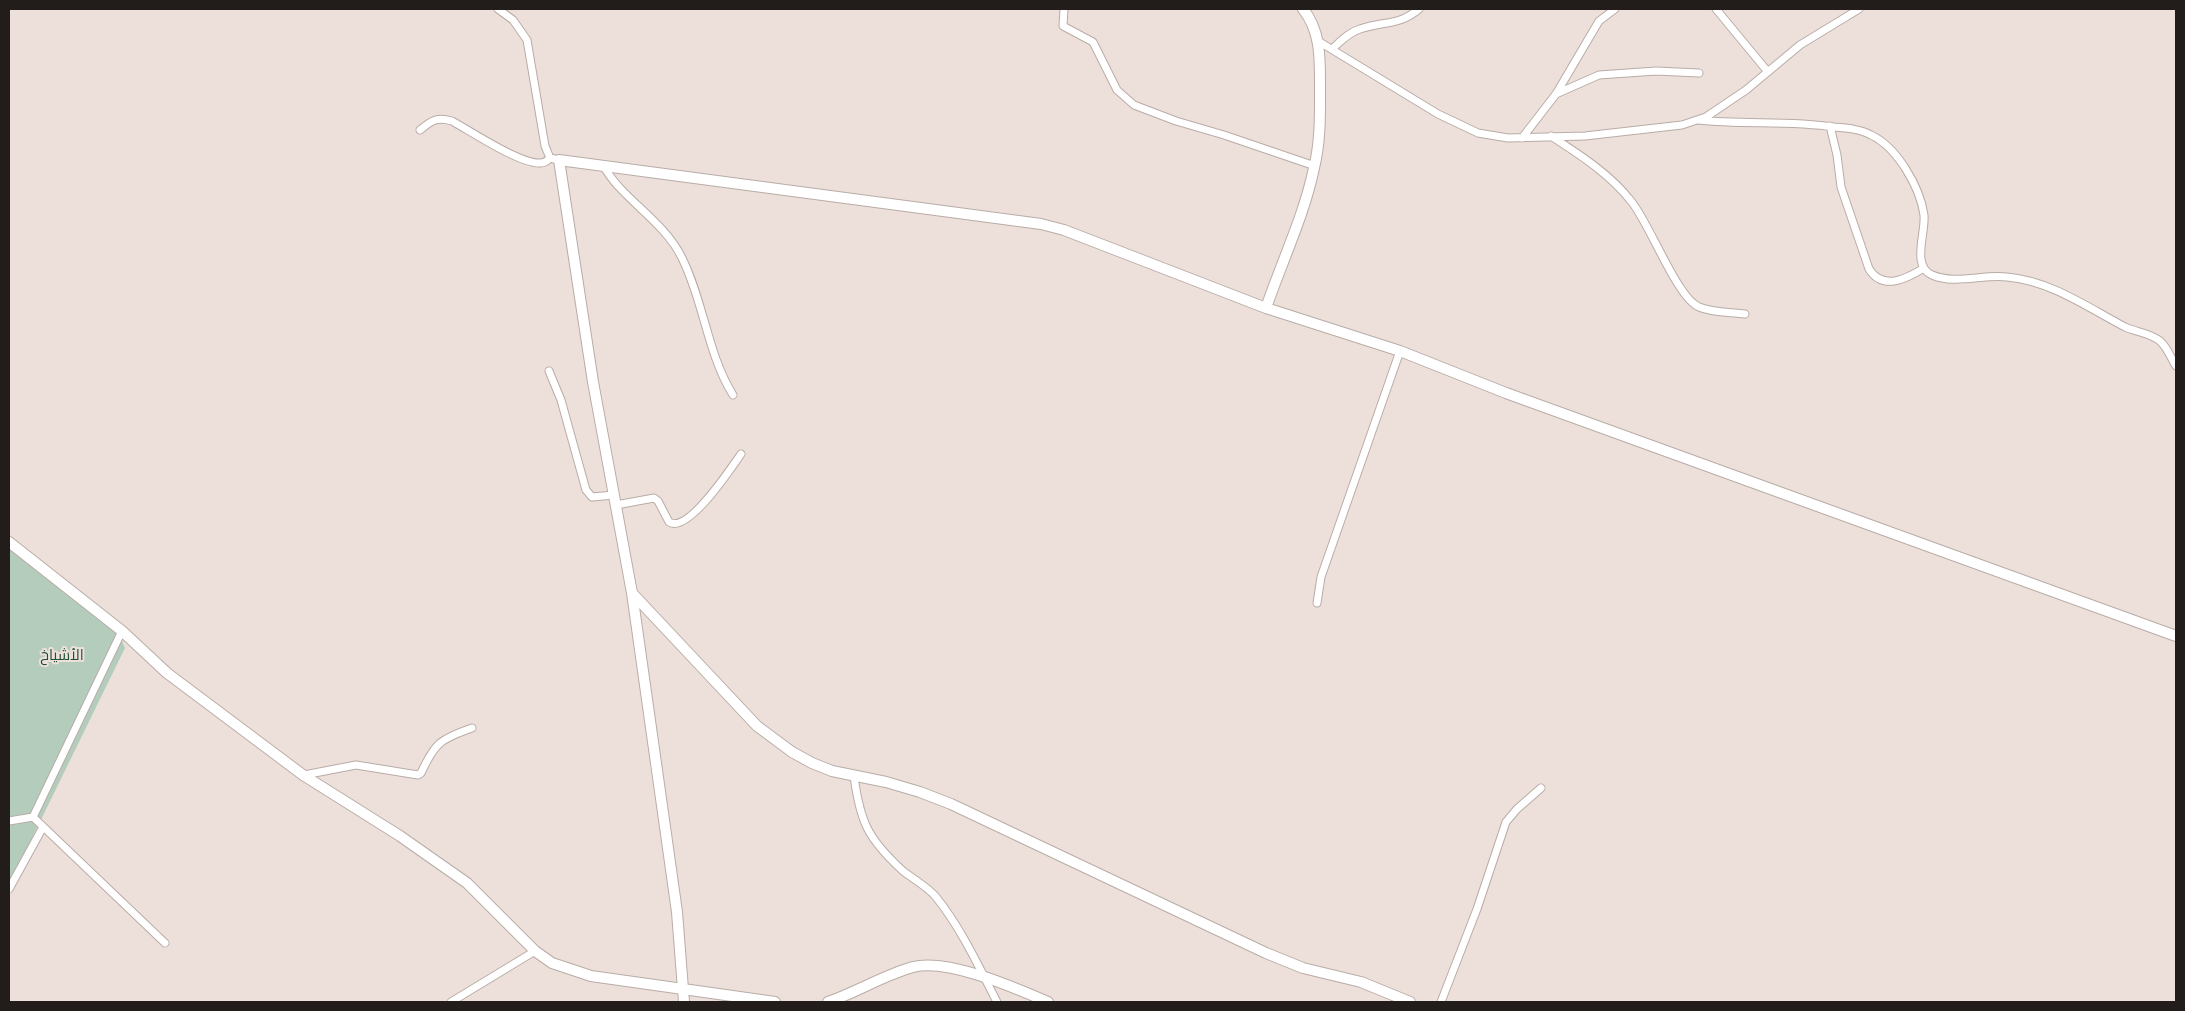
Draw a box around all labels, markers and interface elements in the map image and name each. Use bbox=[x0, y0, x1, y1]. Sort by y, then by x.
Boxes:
park label: الأشياخ bbox=[40, 647, 84, 665]

